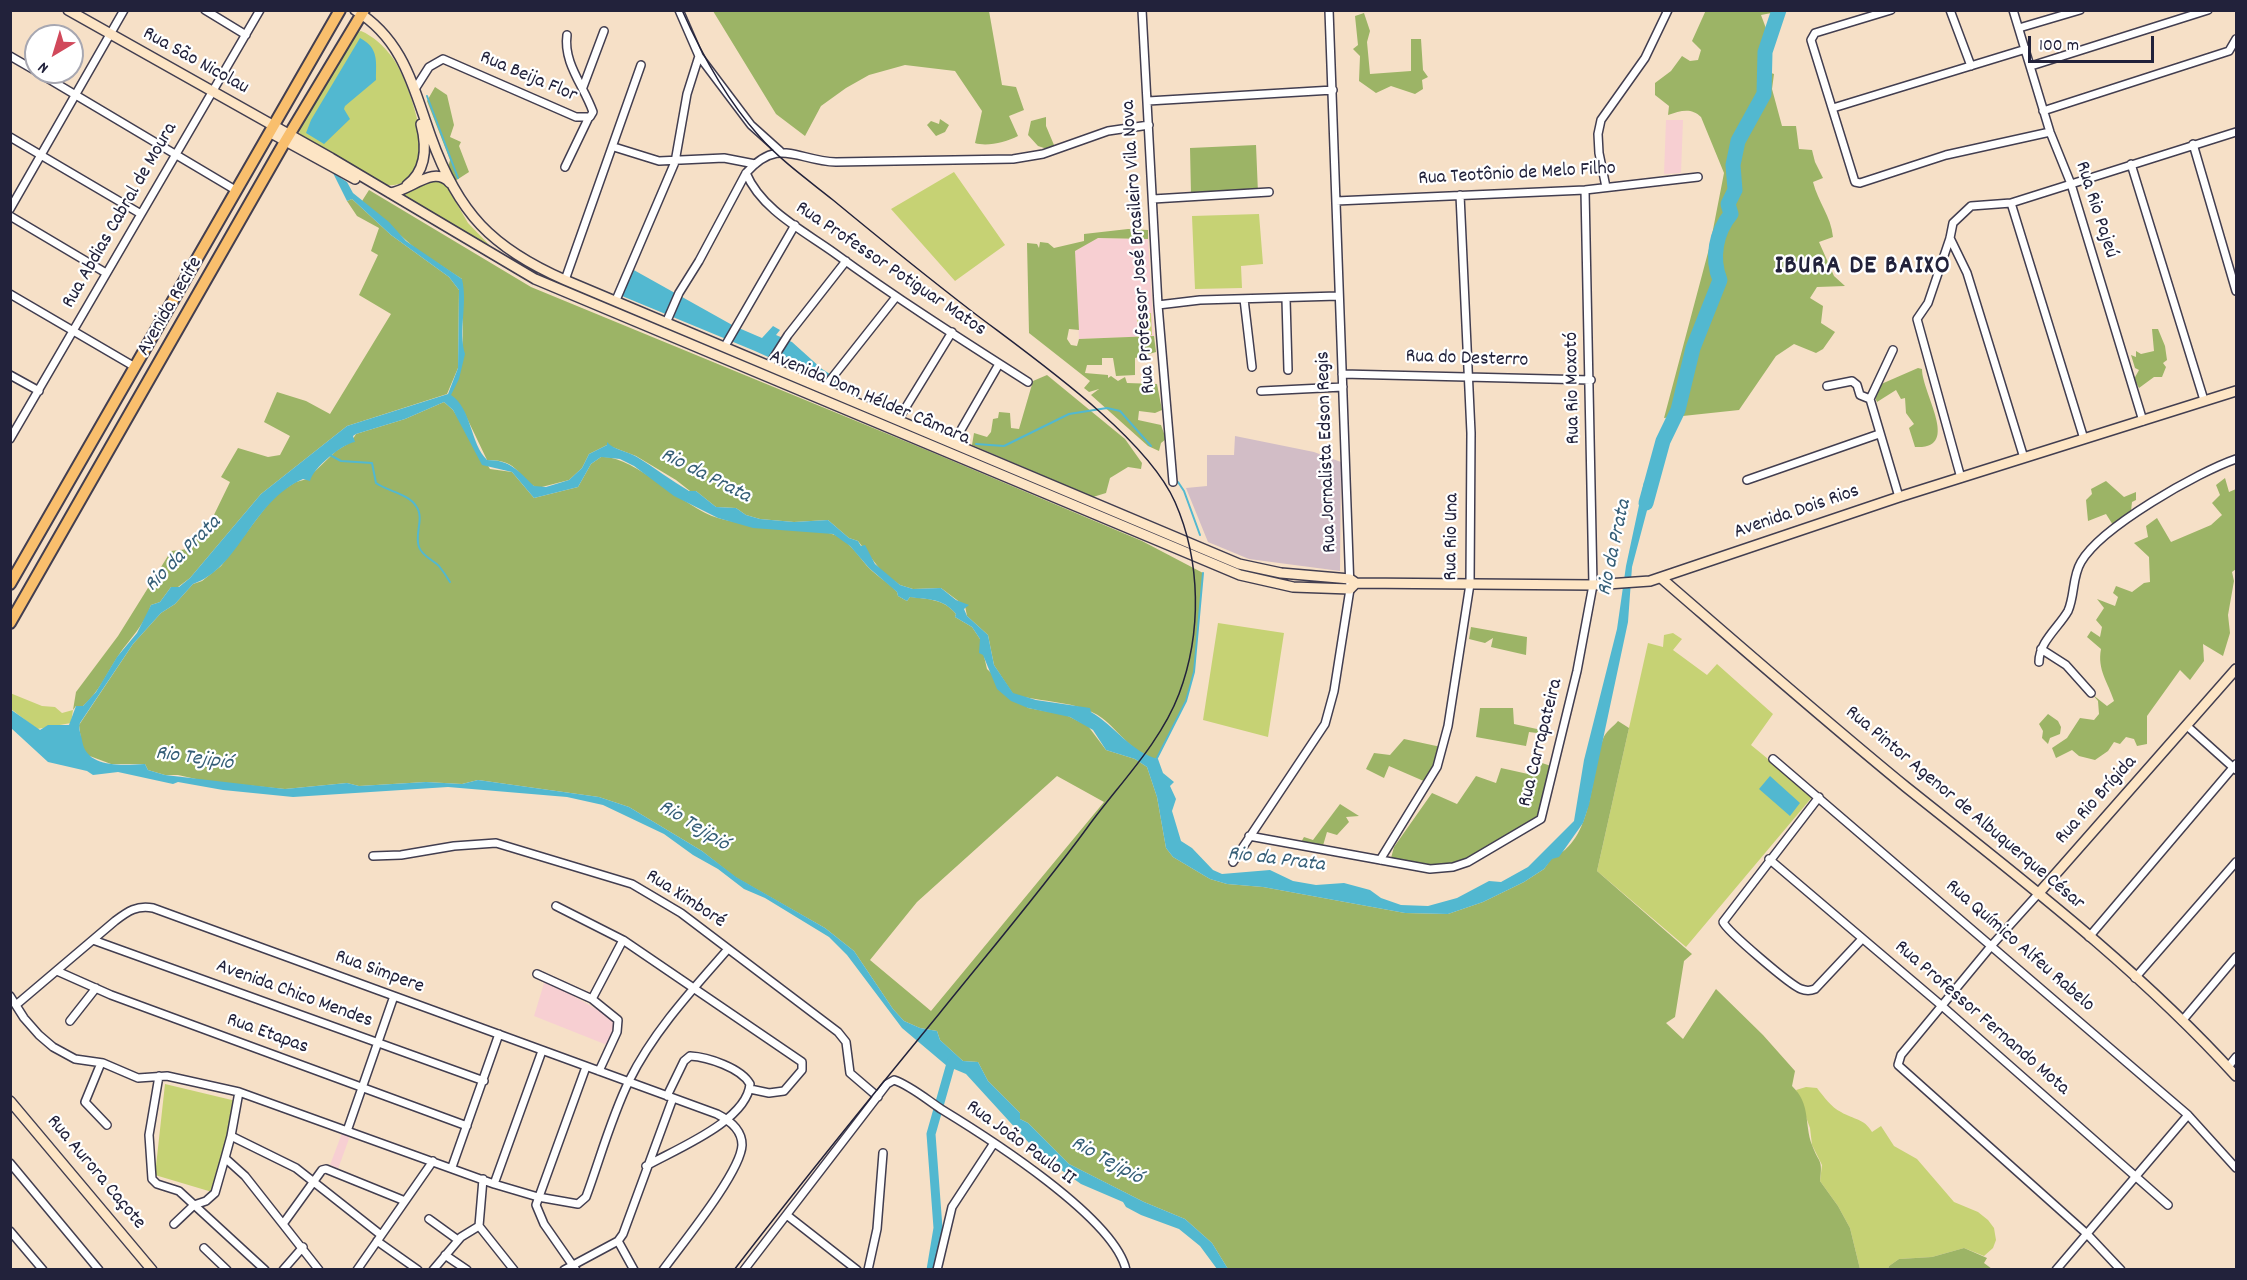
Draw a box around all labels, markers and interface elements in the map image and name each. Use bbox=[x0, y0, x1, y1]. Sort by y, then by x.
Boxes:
street label: Rua São Nicolau bbox=[138, 23, 252, 101]
north arrow bbox=[24, 24, 84, 84]
scale bar bbox=[2031, 24, 2157, 62]
text: 100 m bbox=[2039, 34, 2079, 59]
street label: Rua Beija Flor bbox=[476, 47, 580, 109]
text: N bbox=[34, 56, 54, 78]
street label: Rua Professor José Brasileiro Vila Nova bbox=[1118, 99, 1162, 395]
street label: Rua Abdias Cabral de Moura bbox=[58, 119, 184, 313]
street label: Rua Teotônio de Melo Filho bbox=[1418, 158, 1616, 192]
street label: Rua Rio Pajeú bbox=[2068, 159, 2122, 261]
street label: Rua Professor Potiguar Matos bbox=[790, 197, 990, 343]
district label: IBURA DE BAIXO bbox=[1775, 252, 1951, 284]
street label: Avenida Recife bbox=[133, 253, 209, 361]
street label: Rua Rio Moxotó bbox=[1561, 332, 1587, 444]
street label: Avenida Dom Hélder Câmara bbox=[765, 346, 973, 452]
street label: Rua do Desterro bbox=[1405, 346, 1529, 374]
street label: Rua Jornalista Edson Regis bbox=[1312, 351, 1344, 553]
water label: Rio da Prata bbox=[656, 444, 754, 510]
street label: Avenida Dois Rios bbox=[1731, 480, 1863, 546]
street label: Rua Rio Una bbox=[1440, 493, 1466, 581]
water label: Rio da Prata bbox=[1594, 498, 1638, 598]
water label: Rio da Prata bbox=[141, 512, 227, 598]
street label: Rua Carrapateira bbox=[1515, 677, 1569, 809]
street label: Rua Pintor Agenor de Albuquerque César bbox=[1839, 702, 2089, 916]
water label: Rio Tejipió bbox=[154, 742, 234, 778]
street label: Rua Rio Brígida bbox=[2051, 752, 2143, 850]
water label: Rio Tejipió bbox=[653, 796, 733, 858]
water label: Rio da Prata bbox=[1226, 843, 1326, 879]
street label: Rua Ximboré bbox=[641, 865, 729, 935]
street label: Rua Químico Alfeu Rabelo bbox=[1939, 876, 2099, 1018]
street label: Rua Professor Fernando Mota bbox=[1888, 936, 2074, 1102]
street label: Rua Simpere bbox=[331, 946, 427, 1000]
street label: Avenida Chico Mendes bbox=[212, 956, 376, 1034]
street label: Rua Etapas bbox=[223, 1009, 311, 1061]
street label: Rua João Paulo II bbox=[960, 1096, 1080, 1192]
street label: Rua Aurora Caçote bbox=[40, 1111, 150, 1235]
water label: Rio Tejipió bbox=[1066, 1132, 1146, 1192]

